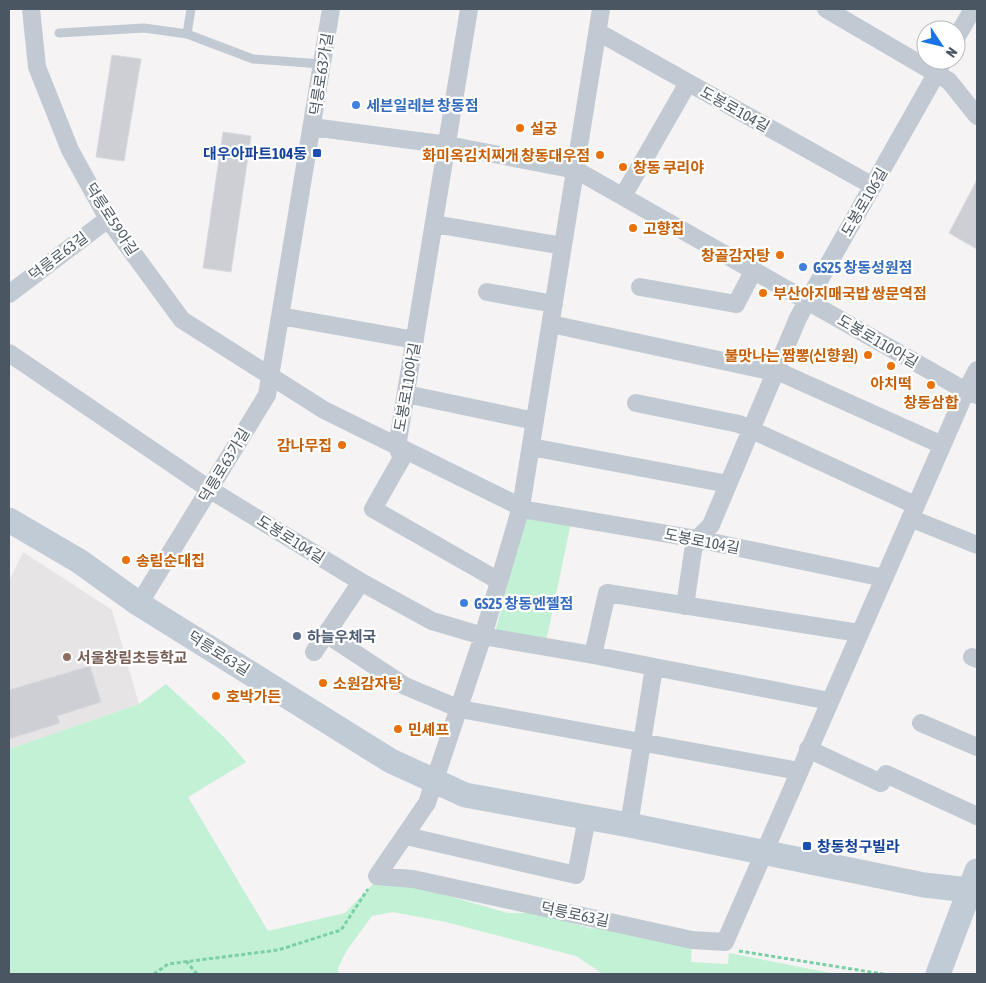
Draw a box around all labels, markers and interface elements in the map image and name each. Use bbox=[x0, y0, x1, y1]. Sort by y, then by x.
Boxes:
north arrow bbox=[916, 20, 966, 70]
street label: 덕릉로63가길 bbox=[306, 32, 336, 116]
text: N bbox=[943, 44, 961, 60]
street label: 도봉로104길 bbox=[697, 83, 773, 135]
place label: 세븐일레븐 창동점 bbox=[366, 97, 478, 114]
marker: 세븐일레븐 창동점 bbox=[350, 99, 362, 111]
place label: 설궁 bbox=[530, 120, 558, 137]
marker: 설궁 bbox=[514, 122, 526, 134]
place label: 대우아파트104동 bbox=[203, 145, 307, 162]
marker: 대우아파트104동 bbox=[311, 147, 323, 159]
place label: 화미옥김치찌개 창동대우점 bbox=[422, 147, 590, 164]
marker: 화미옥김치찌개 창동대우점 bbox=[594, 149, 606, 161]
place label: 창동 쿠리야 bbox=[633, 159, 704, 176]
marker: 창동 쿠리야 bbox=[617, 161, 629, 173]
street label: 도봉로106길 bbox=[838, 165, 890, 239]
street label: 덕릉로59아길 bbox=[82, 180, 142, 258]
place label: 고향집 bbox=[643, 220, 684, 237]
marker: 고향집 bbox=[627, 222, 639, 234]
street label: 덕릉로63길 bbox=[25, 228, 91, 284]
place label: 창골감자탕 bbox=[701, 247, 770, 264]
marker: 창골감자탕 bbox=[774, 249, 786, 261]
place label: GS25 창동성원점 bbox=[813, 259, 912, 276]
marker: GS25 창동성원점 bbox=[797, 261, 809, 273]
place label: 부산아지매국밥 쌍문역점 bbox=[773, 285, 927, 302]
marker: 부산아지매국밥 쌍문역점 bbox=[757, 287, 769, 299]
street label: 도봉로110아길 bbox=[835, 311, 921, 371]
street label: 도봉로110아길 bbox=[391, 341, 423, 433]
place label: 불맛나는 짬뽕(신향원) bbox=[725, 347, 858, 364]
marker: 불맛나는 짬뽕(신향원) bbox=[862, 349, 874, 361]
marker: 아치떡 bbox=[885, 360, 897, 372]
place label: 아치떡 bbox=[870, 375, 912, 392]
marker: 창동삼합 bbox=[925, 379, 937, 391]
place label: 창동삼합 bbox=[903, 394, 959, 411]
street label: 덕릉로63가길 bbox=[195, 425, 253, 505]
place label: 감나무집 bbox=[277, 437, 332, 454]
marker: 감나무집 bbox=[336, 439, 348, 451]
street label: 도봉로104길 bbox=[254, 512, 328, 566]
street label: 도봉로104길 bbox=[663, 525, 741, 557]
place label: 송림순대집 bbox=[136, 552, 205, 569]
marker: 송림순대집 bbox=[120, 554, 132, 566]
place label: GS25 창동엔젤점 bbox=[474, 595, 573, 612]
marker: GS25 창동엔젤점 bbox=[458, 597, 470, 609]
street label: 덕릉로63길 bbox=[185, 627, 253, 679]
place label: 하늘우체국 bbox=[307, 628, 376, 645]
marker: 하늘우체국 bbox=[291, 630, 303, 642]
place label: 서울창림초등학교 bbox=[77, 649, 188, 666]
marker: 서울창림초등학교 bbox=[61, 651, 73, 663]
place label: 소원감자탕 bbox=[333, 675, 402, 692]
marker: 소원감자탕 bbox=[317, 677, 329, 689]
place label: 호박가든 bbox=[226, 688, 281, 705]
marker: 호박가든 bbox=[210, 690, 222, 702]
place label: 민셰프 bbox=[408, 721, 450, 738]
marker: 민셰프 bbox=[392, 723, 404, 735]
place label: 창동청구빌라 bbox=[817, 838, 900, 855]
marker: 창동청구빌라 bbox=[801, 840, 813, 852]
street label: 덕릉로63길 bbox=[539, 898, 611, 930]

